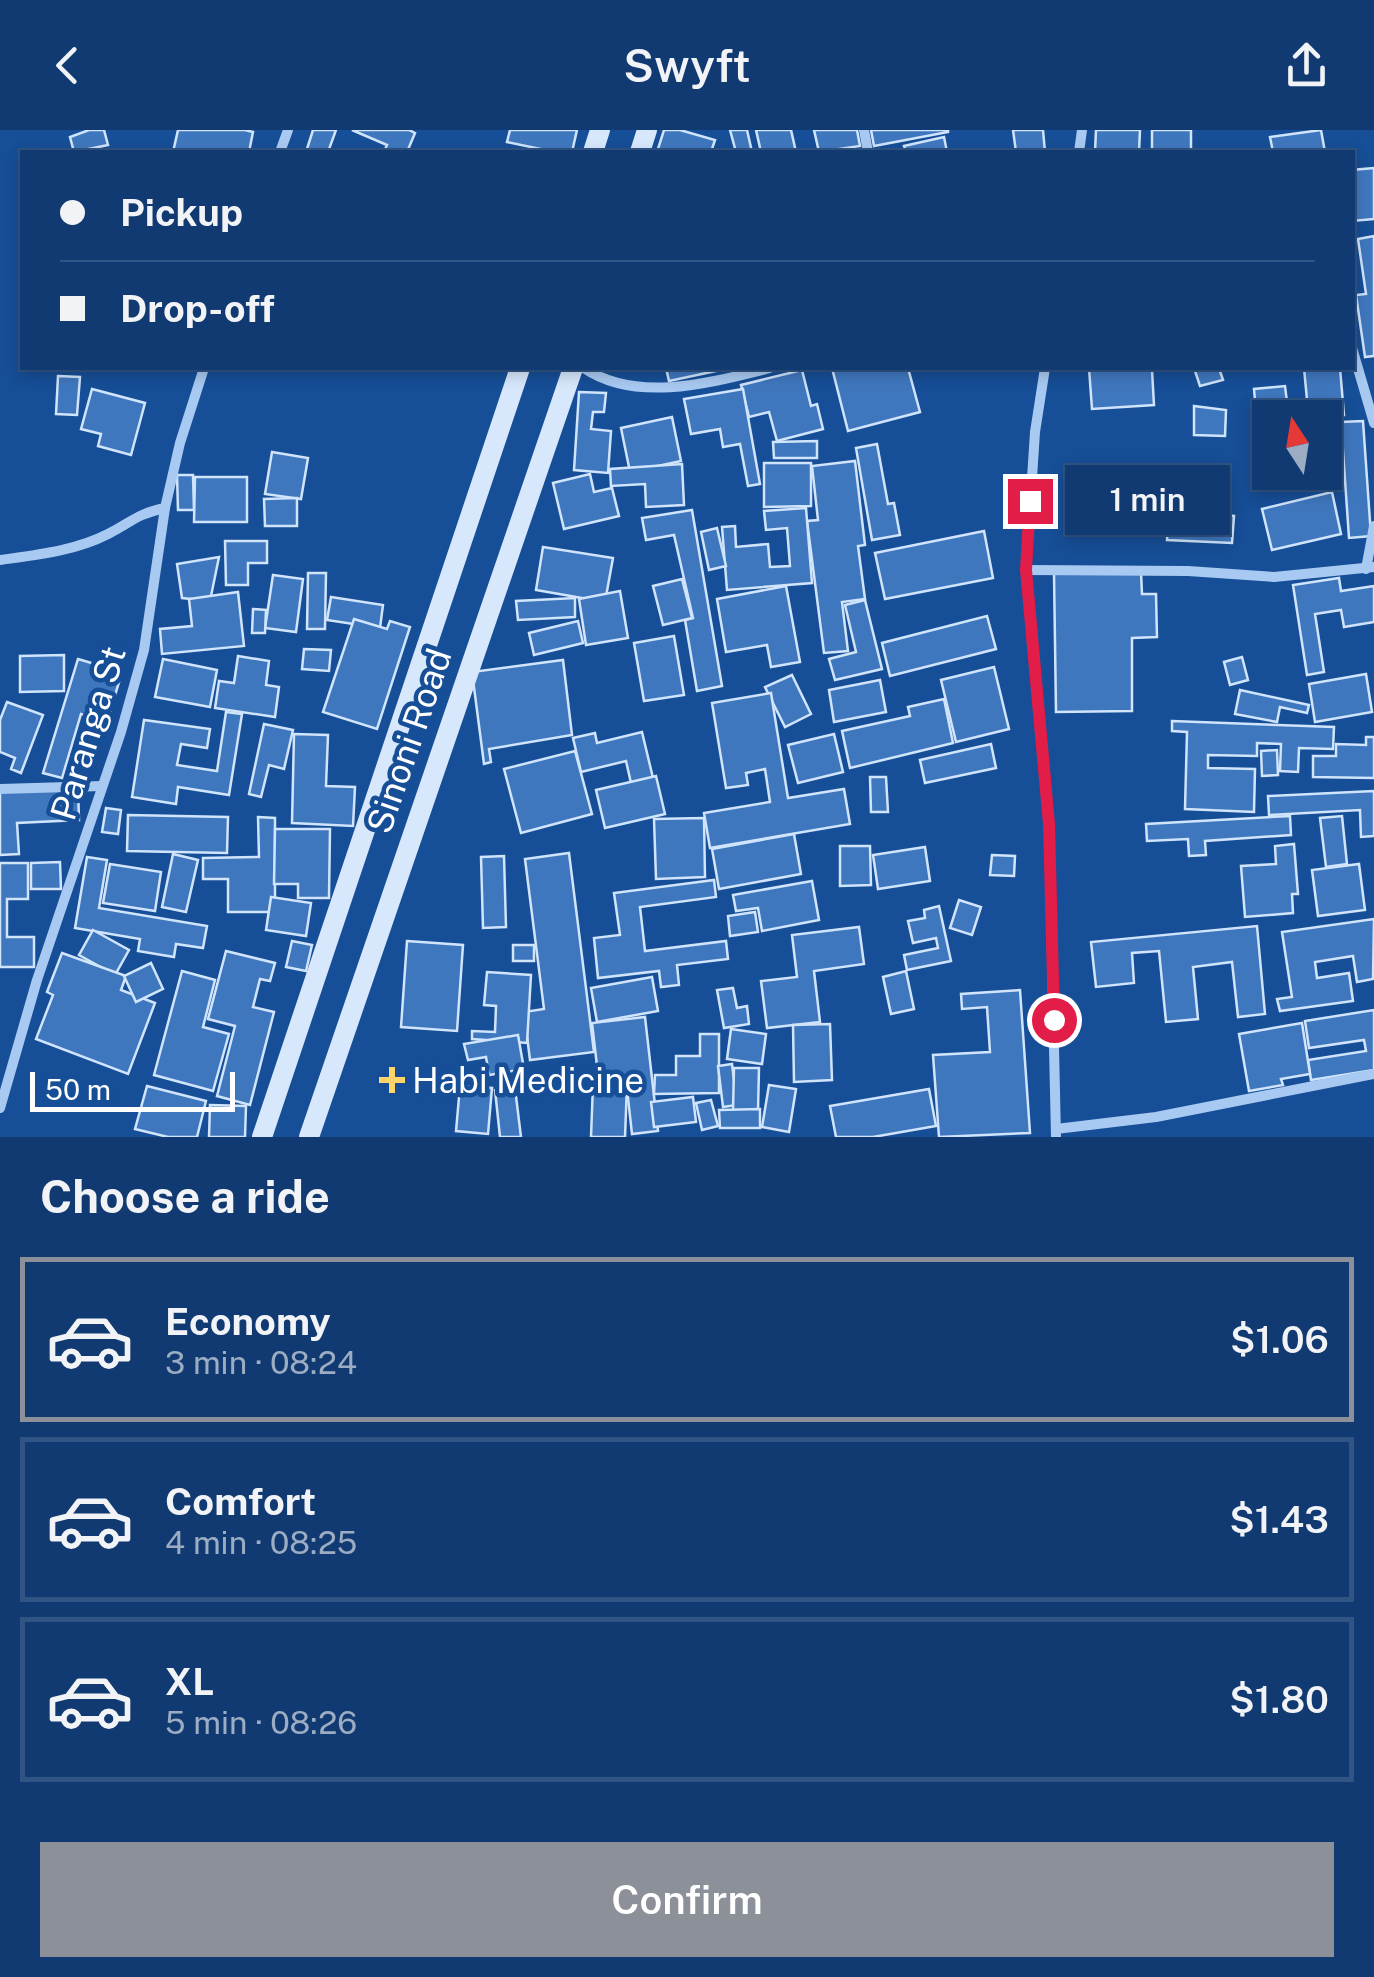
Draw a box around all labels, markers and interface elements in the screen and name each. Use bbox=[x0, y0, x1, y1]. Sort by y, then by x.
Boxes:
icon: back bbox=[40, 38, 95, 93]
icon: share bbox=[1279, 38, 1334, 93]
text: Swyft bbox=[623, 39, 751, 92]
text: Pickup bbox=[120, 190, 243, 235]
text: Drop-off bbox=[120, 286, 275, 331]
north arrow bbox=[1252, 400, 1342, 490]
map controls bbox=[1252, 400, 1342, 490]
callout: 1 min bbox=[1065, 466, 1230, 536]
route end bbox=[1008, 479, 1053, 524]
text: 1 min bbox=[1109, 481, 1186, 518]
street label: Paranga St bbox=[42, 641, 134, 825]
street label: Sinoni Road bbox=[358, 643, 460, 839]
route start bbox=[1032, 998, 1077, 1043]
place label: Habi Medicine bbox=[412, 1060, 644, 1101]
scale bar bbox=[30, 1067, 235, 1111]
marker: Habi Medicine bbox=[381, 1069, 403, 1091]
text: 50 m bbox=[45, 1073, 111, 1106]
text: Choose a ride bbox=[40, 1170, 330, 1223]
icon: car bbox=[45, 1295, 135, 1385]
text: Economy bbox=[165, 1299, 331, 1344]
text: $1.06 bbox=[1230, 1317, 1329, 1362]
text: 3 min · 08:24 bbox=[165, 1344, 357, 1381]
icon: car bbox=[45, 1475, 135, 1565]
text: Comfort bbox=[165, 1479, 316, 1524]
text: $1.43 bbox=[1229, 1497, 1329, 1542]
text: 4 min · 08:25 bbox=[165, 1524, 357, 1561]
icon: car bbox=[45, 1655, 135, 1745]
text: XL bbox=[165, 1659, 214, 1704]
text: $1.80 bbox=[1229, 1677, 1329, 1722]
text: 5 min · 08:26 bbox=[165, 1704, 357, 1741]
button: Confirm bbox=[40, 1842, 1334, 1957]

